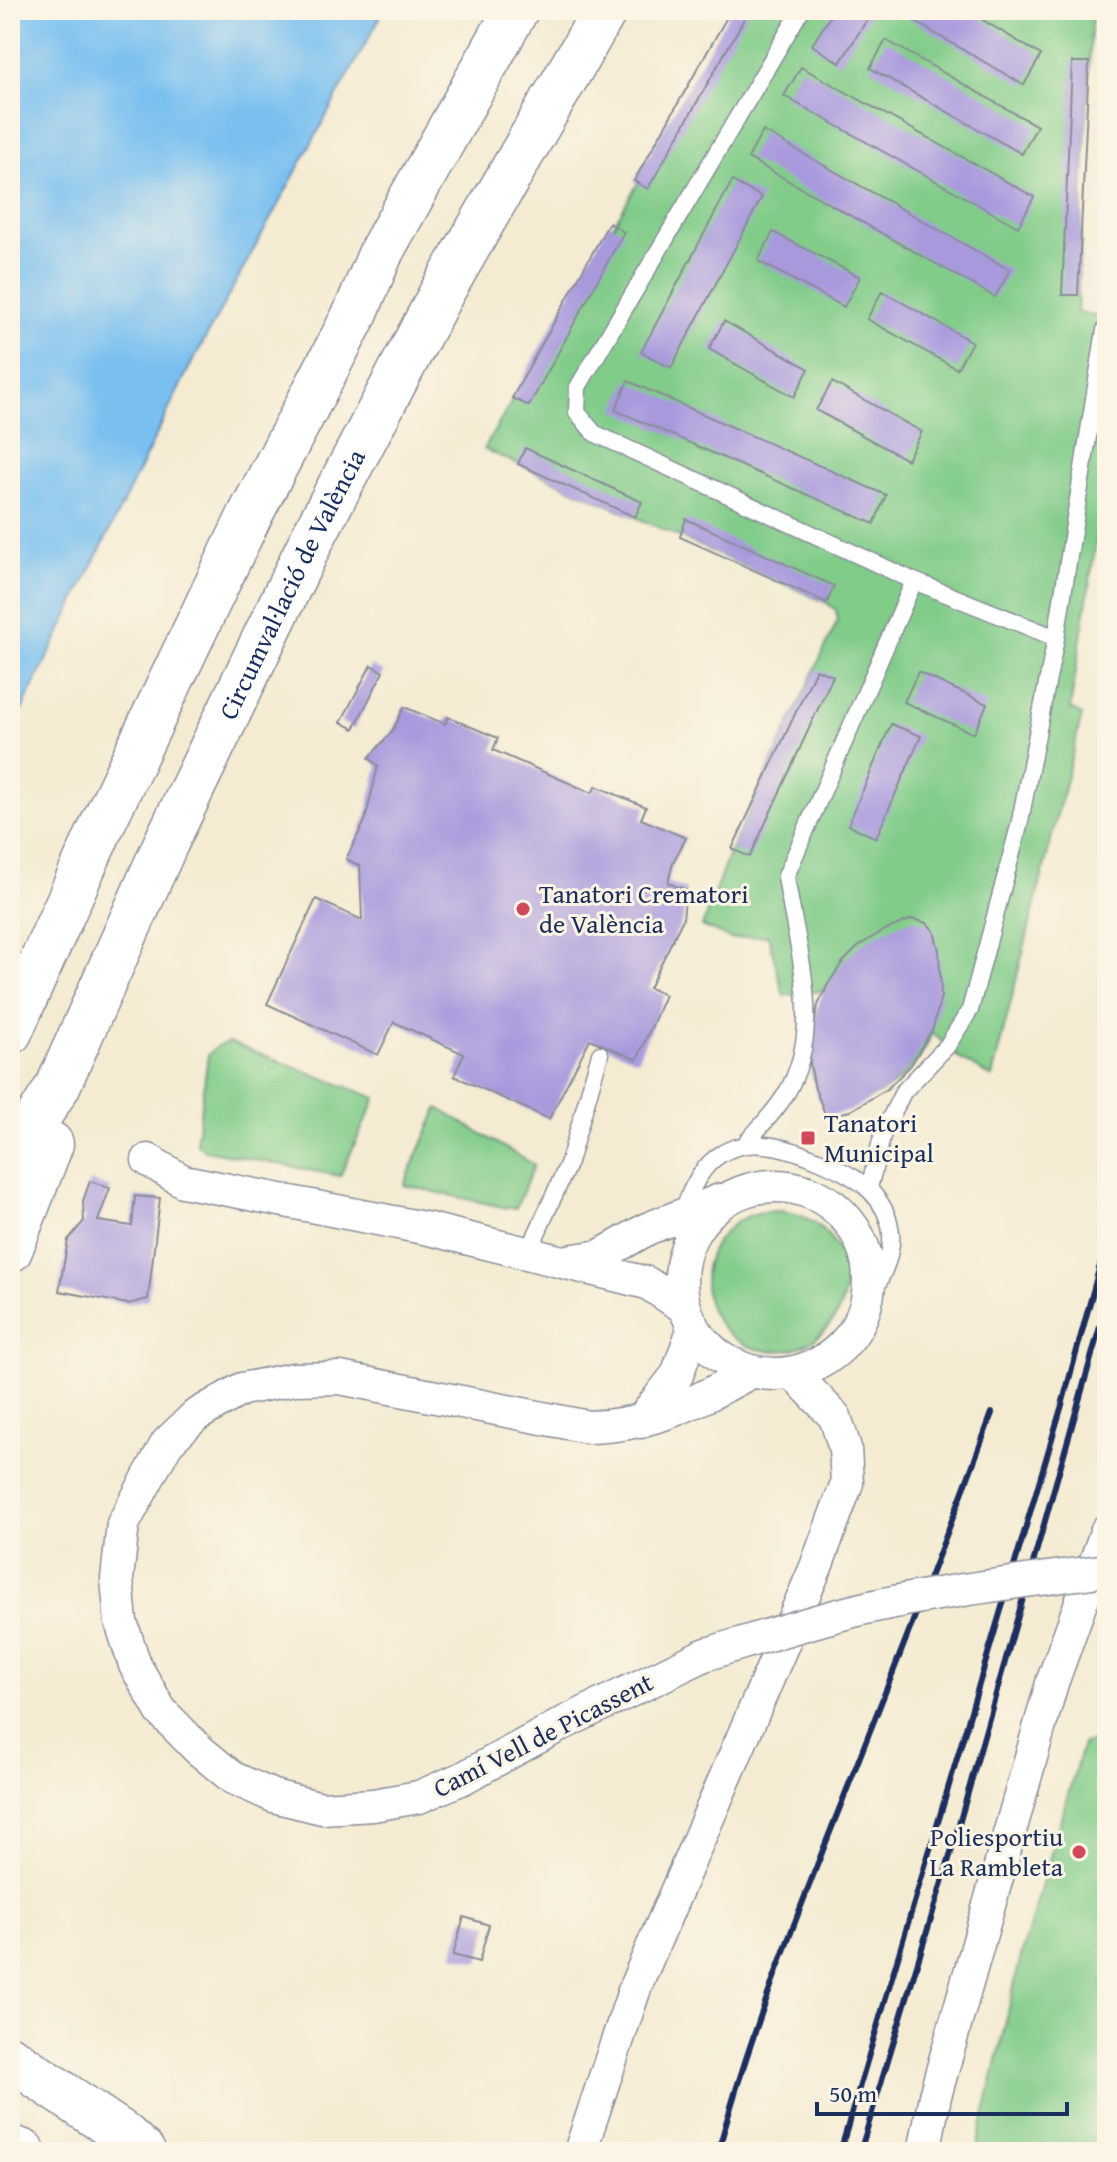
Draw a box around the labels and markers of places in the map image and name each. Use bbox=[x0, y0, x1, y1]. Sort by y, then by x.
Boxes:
place label: Tanatori Crematori de València bbox=[539, 874, 749, 943]
marker: Tanatori Crematori de València bbox=[514, 900, 532, 918]
place label: Tanatori Municipal bbox=[824, 1103, 934, 1172]
marker: Tanatori Municipal bbox=[799, 1129, 817, 1147]
place label: Poliesportiu La Rambleta bbox=[929, 1817, 1064, 1886]
marker: Poliesportiu La Rambleta bbox=[1070, 1843, 1088, 1861]

